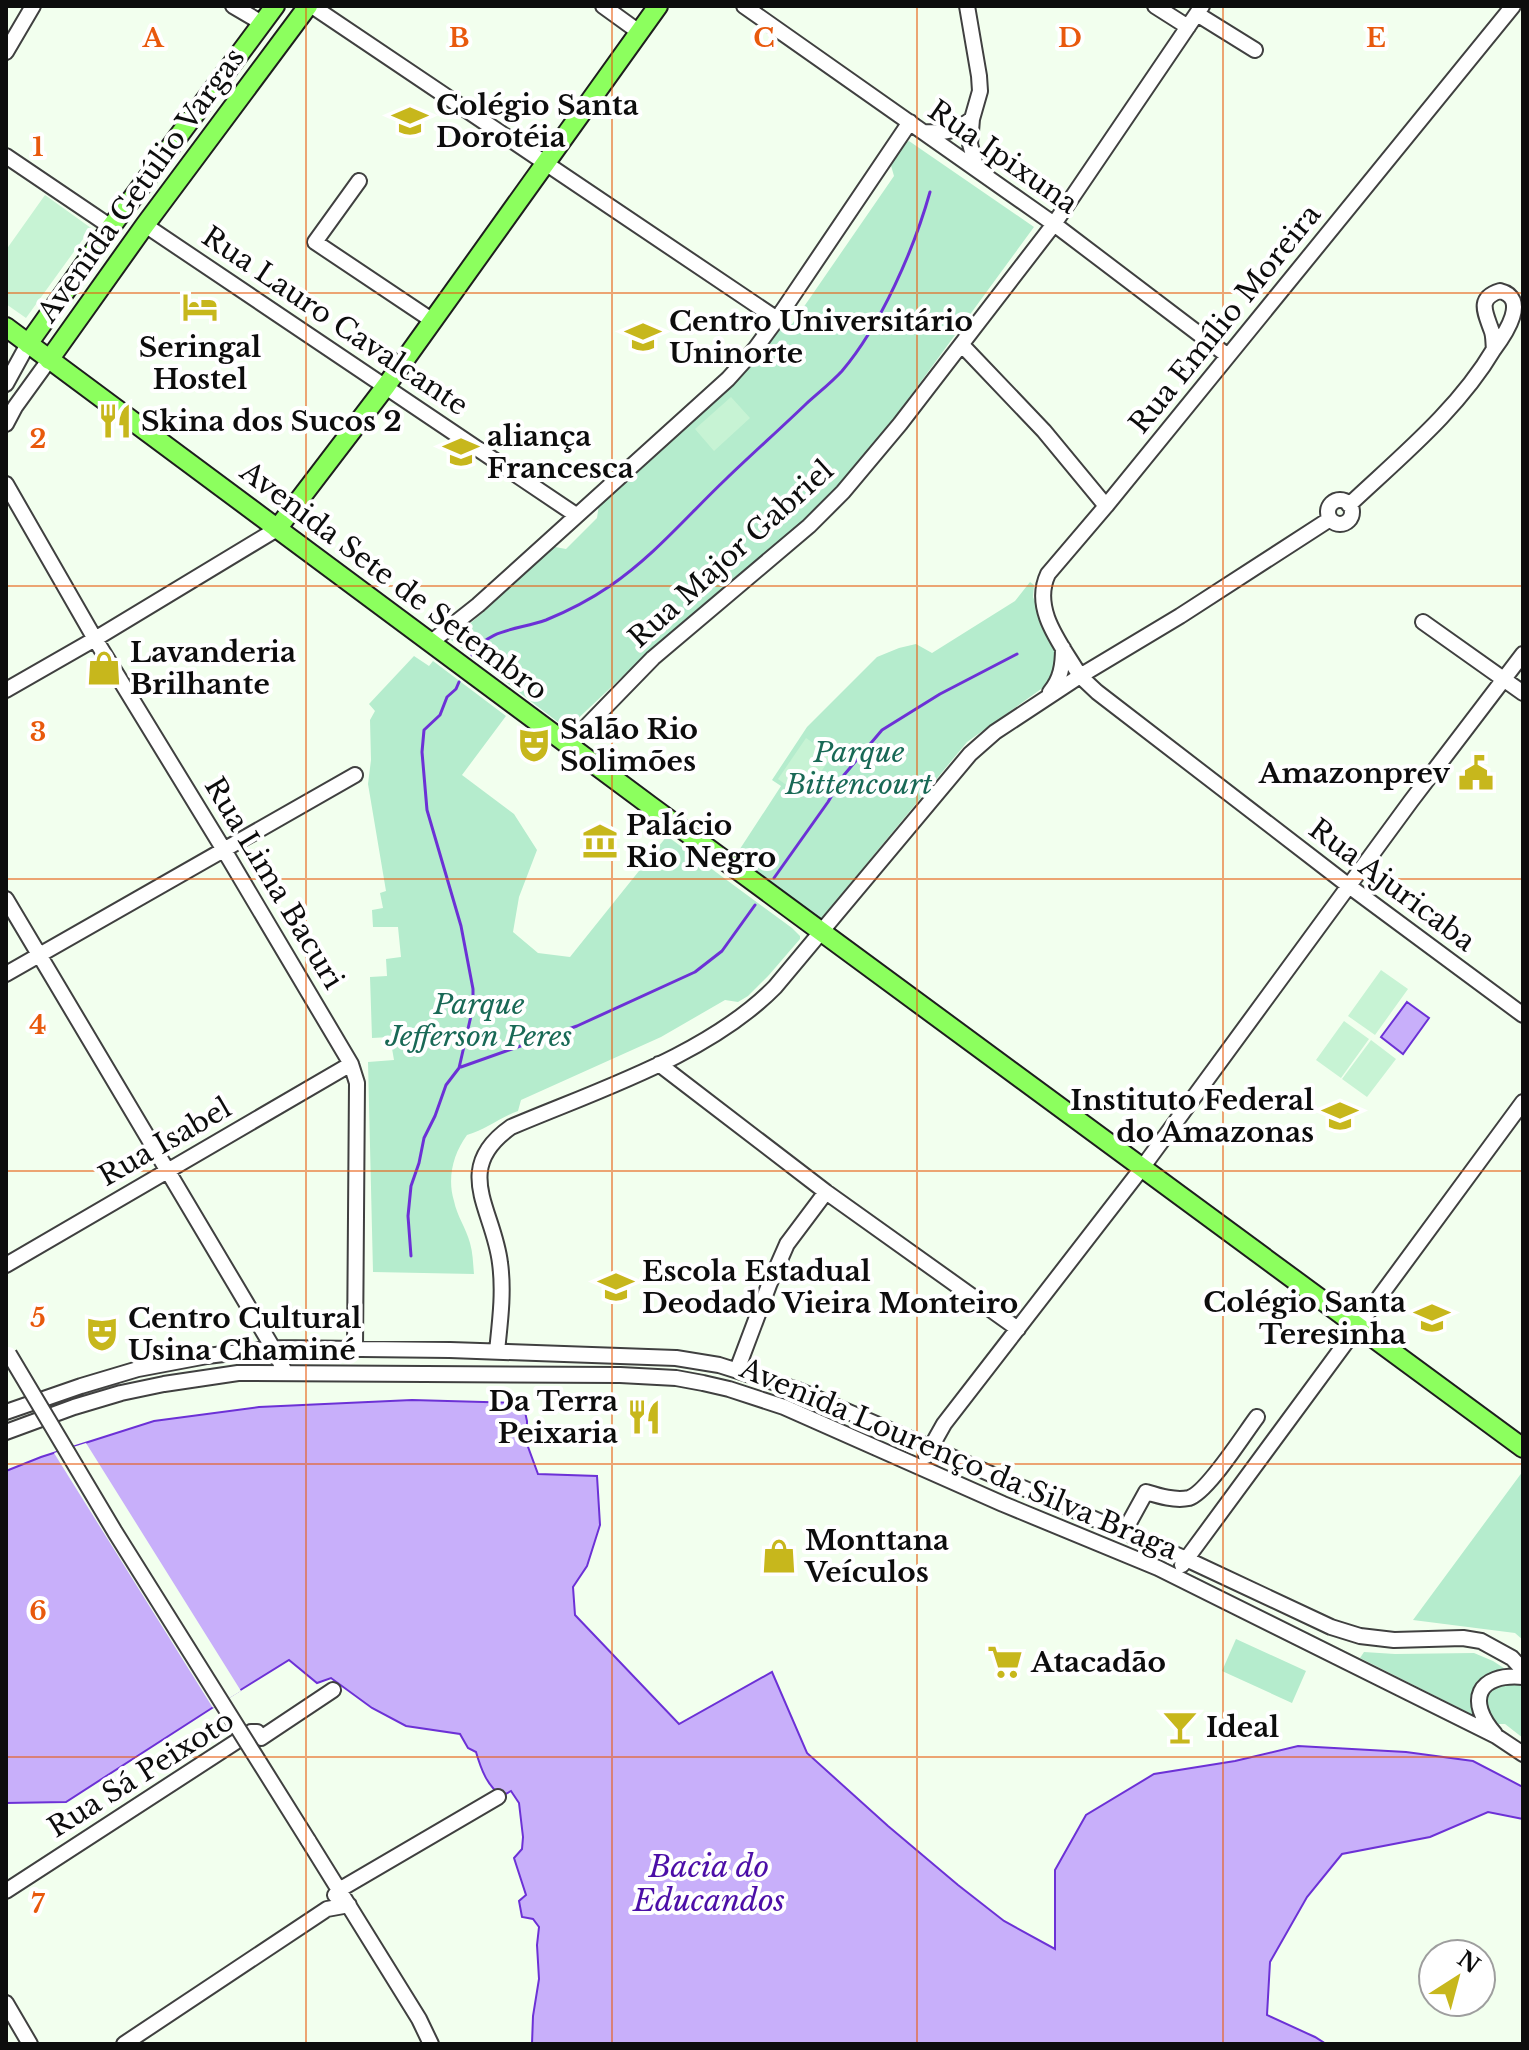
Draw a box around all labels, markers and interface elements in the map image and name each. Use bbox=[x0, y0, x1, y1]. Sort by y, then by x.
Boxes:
text: A bbox=[141, 22, 164, 54]
text: B bbox=[449, 22, 469, 54]
text: C bbox=[753, 22, 775, 54]
text: D bbox=[1058, 22, 1082, 54]
text: E bbox=[1366, 22, 1386, 54]
street label: Avenida Getúlio Vargas bbox=[29, 41, 252, 330]
place label: Colégio Santa Dorotéia bbox=[436, 88, 639, 155]
street label: Rua Ipixuna bbox=[922, 93, 1085, 222]
school or university icon: Colégio Santa Dorotéia bbox=[391, 102, 429, 140]
text: 1 bbox=[32, 131, 44, 163]
street label: Rua Emílio Moreira bbox=[1122, 197, 1328, 441]
street label: Rua Lauro Cavalcante bbox=[195, 219, 475, 423]
hotel icon: Seringal Hostel bbox=[181, 288, 219, 326]
place label: Centro Universitário Uninorte bbox=[669, 304, 973, 371]
school or university icon: Centro Universitário Uninorte bbox=[624, 318, 662, 356]
place label: Seringal Hostel bbox=[139, 330, 261, 397]
restaurant icon: Skina dos Sucos 2 bbox=[96, 402, 134, 440]
place label: Skina dos Sucos 2 bbox=[141, 404, 402, 439]
place label: aliança Francesca bbox=[487, 419, 634, 486]
text: 2 bbox=[30, 423, 46, 455]
school or university icon: aliança Francesca bbox=[442, 433, 480, 471]
street label: Avenida Sete de Setembro bbox=[233, 453, 555, 708]
street label: Rua Major Gabriel bbox=[621, 453, 841, 655]
place label: Lavanderia Brilhante bbox=[130, 635, 296, 702]
shop icon: Lavanderia Brilhante bbox=[85, 649, 123, 687]
place label: Salão Rio Solimões bbox=[560, 712, 698, 779]
text: 3 bbox=[30, 716, 46, 748]
theatre icon: Salão Rio Solimões bbox=[515, 726, 553, 764]
park label: Parque Bittencourt bbox=[784, 735, 933, 802]
public building icon: Amazonprev bbox=[1457, 754, 1495, 792]
place label: Amazonprev bbox=[1258, 756, 1451, 791]
street label: Rua Lima Bacuri bbox=[197, 771, 351, 995]
place label: Palácio Rio Negro bbox=[626, 808, 776, 875]
street label: Rua Ajuricaba bbox=[1302, 811, 1482, 959]
museum icon: Palácio Rio Negro bbox=[581, 822, 619, 860]
park label: Parque Jefferson Peres bbox=[385, 987, 572, 1054]
text: 4 bbox=[29, 1009, 47, 1041]
place label: Instituto Federal do Amazonas bbox=[1070, 1083, 1314, 1150]
street label: Rua Isabel bbox=[92, 1090, 238, 1194]
school or university icon: Instituto Federal do Amazonas bbox=[1321, 1097, 1359, 1135]
place label: Escola Estadual Deodado Vieira Monteiro bbox=[642, 1254, 1018, 1321]
school or university icon: Escola Estadual Deodado Vieira Monteiro bbox=[597, 1268, 635, 1306]
place label: Colégio Santa Teresinha bbox=[1203, 1285, 1406, 1352]
school or university icon: Colégio Santa Teresinha bbox=[1413, 1299, 1451, 1337]
place label: Centro Cultural Usina Chaminé bbox=[128, 1301, 362, 1368]
text: 5 bbox=[30, 1302, 46, 1334]
theatre icon: Centro Cultural Usina Chaminé bbox=[83, 1315, 121, 1353]
street label: Avenida Lourenço da Silva Braga bbox=[734, 1350, 1184, 1568]
place label: Da Terra Peixaria bbox=[488, 1384, 618, 1451]
restaurant icon: Da Terra Peixaria bbox=[625, 1398, 663, 1436]
place label: Monttana Veículos bbox=[804, 1523, 949, 1590]
shop icon: Monttana Veículos bbox=[760, 1537, 798, 1575]
text: 6 bbox=[29, 1595, 47, 1627]
supermarket icon: Atacadão bbox=[986, 1643, 1024, 1681]
place label: Atacadão bbox=[1030, 1645, 1166, 1680]
street label: Rua Sá Peixoto bbox=[41, 1703, 241, 1845]
bar icon: Ideal bbox=[1161, 1708, 1199, 1746]
place label: Ideal bbox=[1206, 1710, 1279, 1745]
water label: Bacia do Educandos bbox=[632, 1848, 785, 1919]
text: 7 bbox=[31, 1888, 45, 1920]
north arrow bbox=[1417, 1938, 1497, 2018]
text: N bbox=[1452, 1945, 1485, 1979]

